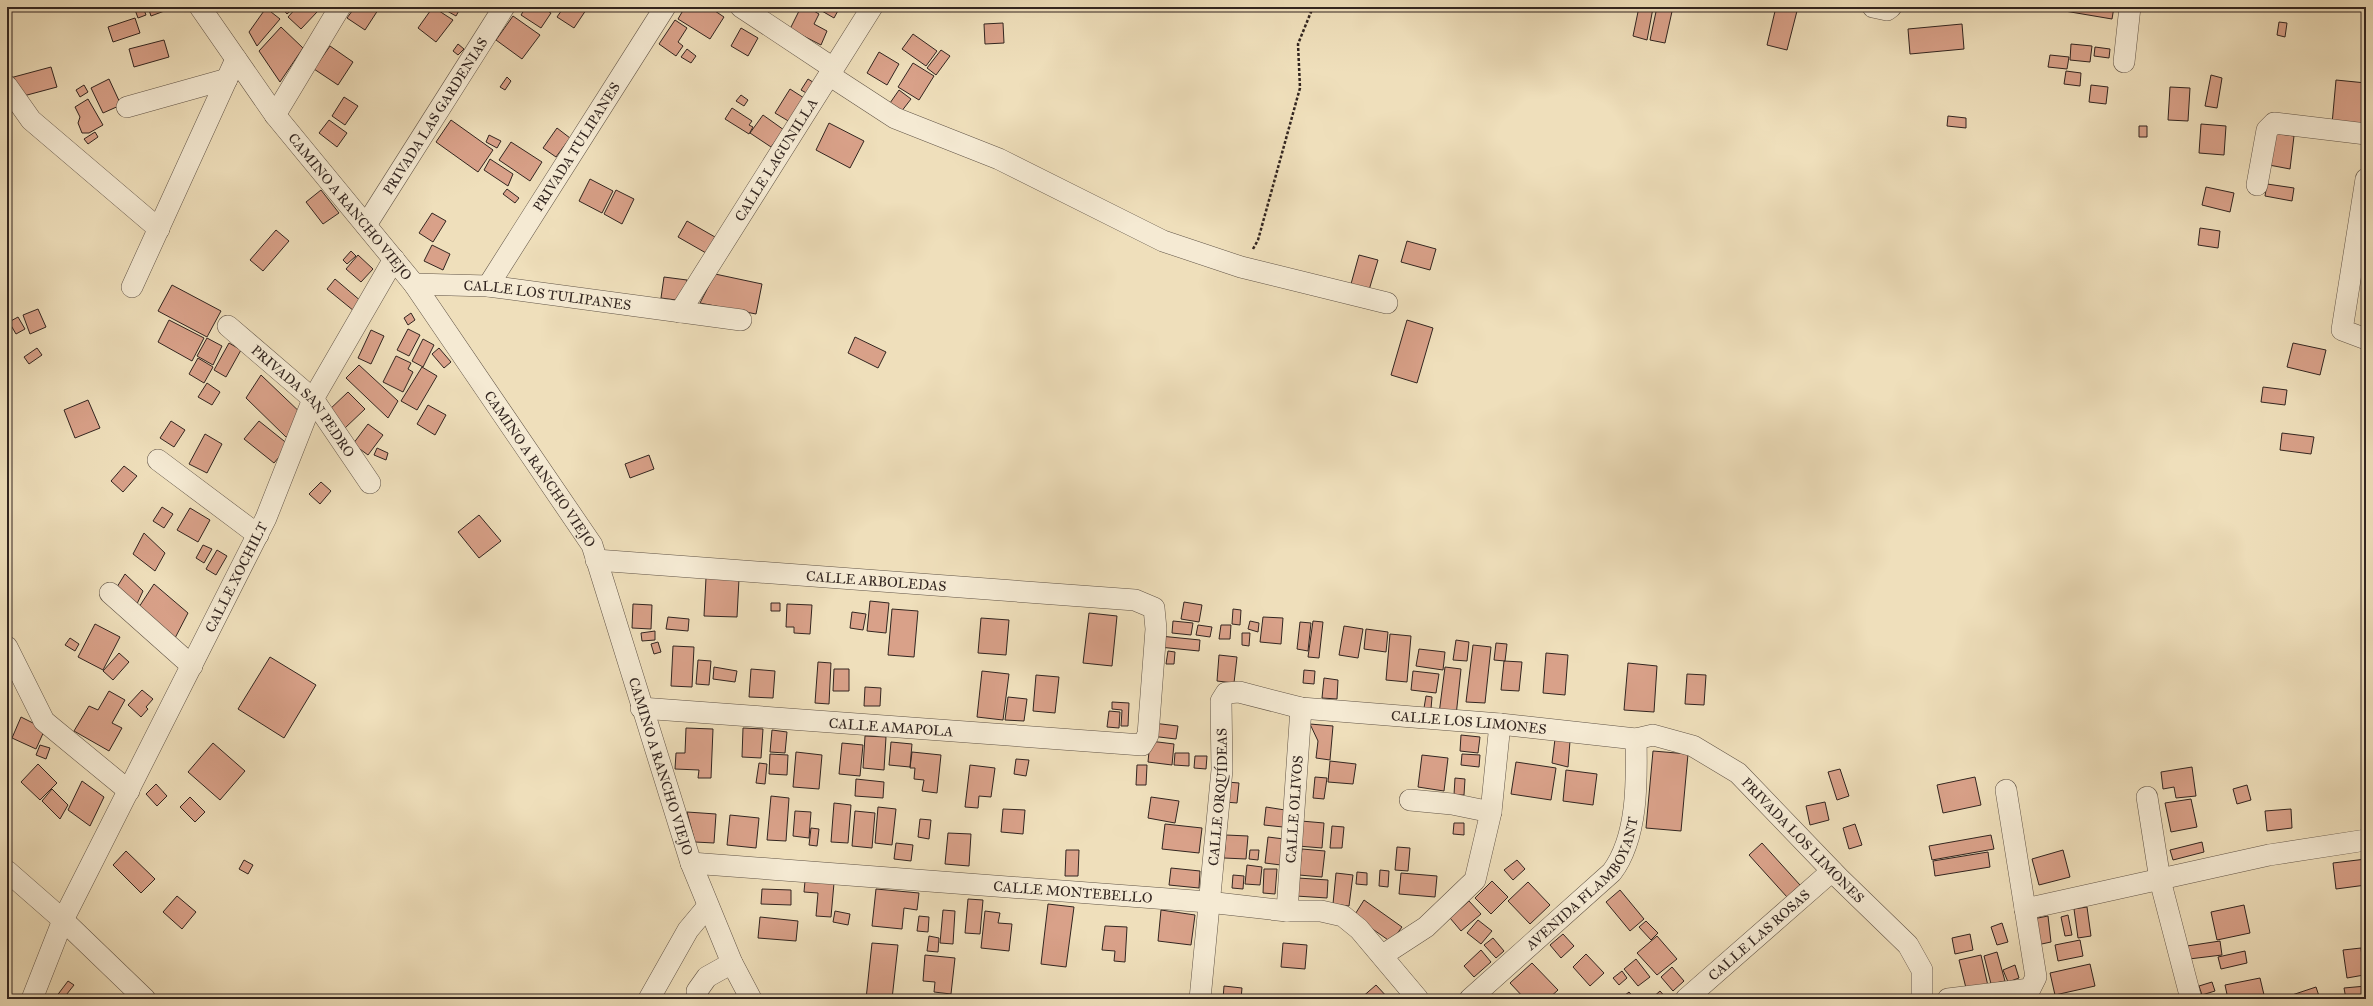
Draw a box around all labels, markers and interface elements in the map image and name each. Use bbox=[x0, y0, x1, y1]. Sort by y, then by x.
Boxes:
street label: PRIVADA LAS GARDENIAS bbox=[379, 35, 491, 198]
street label: PRIVADA TULIPANES bbox=[530, 79, 624, 215]
street label: CALLE LAGUNILLA bbox=[731, 95, 822, 225]
street label: CAMINO A RANCHO VIEJO bbox=[284, 130, 415, 284]
street label: CALLE LOS TULIPANES bbox=[463, 277, 632, 314]
street label: PRIVADA SAN PEDRO bbox=[248, 342, 358, 461]
street label: CAMINO A RANCHO VIEJO bbox=[480, 388, 599, 550]
street label: CALLE XOCHILT bbox=[202, 519, 272, 635]
street label: CALLE ARBOLEDAS bbox=[806, 568, 947, 595]
street label: CAMINO A RANCHO VIEJO bbox=[625, 675, 696, 857]
street label: CALLE LOS LIMONES bbox=[1390, 707, 1547, 738]
street label: CALLE AMAPOLA bbox=[828, 715, 954, 740]
street label: CALLE ORQUÍDEAS bbox=[1205, 728, 1231, 867]
street label: CALLE OLIVOS bbox=[1282, 755, 1307, 864]
street label: PRIVADA LOS LIMONES bbox=[1738, 774, 1868, 907]
street label: AVENIDA FLAMBOYANT bbox=[1522, 815, 1642, 954]
street label: CALLE MONTEBELLO bbox=[993, 878, 1153, 907]
street label: CALLE LAS ROSAS bbox=[1705, 886, 1814, 985]

